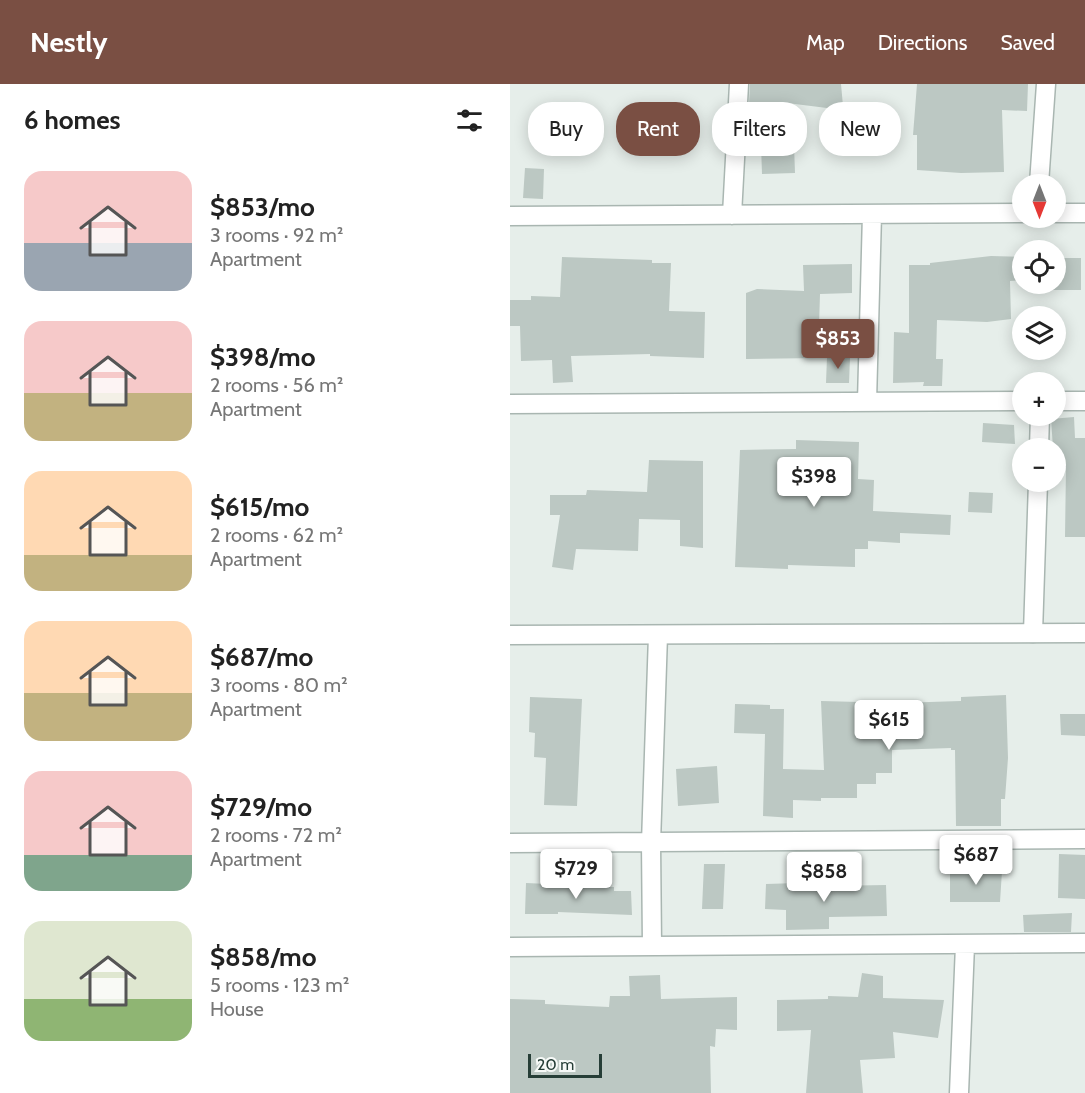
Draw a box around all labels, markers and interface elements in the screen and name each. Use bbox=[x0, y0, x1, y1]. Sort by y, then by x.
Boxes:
text: Nestly bbox=[30, 25, 108, 59]
text: Map bbox=[806, 30, 845, 55]
text: Directions bbox=[878, 30, 967, 55]
text: Saved bbox=[1000, 30, 1055, 55]
chip: Buy bbox=[528, 102, 604, 156]
chip: Rent bbox=[616, 102, 700, 156]
chip: Filters bbox=[712, 102, 807, 156]
chip: New bbox=[819, 102, 901, 156]
text: 6 homes bbox=[24, 104, 121, 136]
icon: filters bbox=[453, 104, 486, 137]
north arrow bbox=[1012, 174, 1066, 228]
map controls bbox=[1012, 174, 1066, 492]
text: $853/mo bbox=[210, 191, 315, 223]
icon: home bbox=[72, 195, 144, 267]
text: 3 rooms · 92 m² bbox=[210, 223, 343, 247]
button: locate bbox=[1012, 240, 1066, 294]
text: Apartment bbox=[210, 247, 302, 271]
button: layers bbox=[1012, 306, 1066, 360]
pin: $853 bbox=[802, 319, 874, 370]
text: $853 bbox=[815, 326, 861, 350]
text: $398/mo bbox=[210, 341, 315, 373]
icon: home bbox=[72, 345, 144, 417]
button: + bbox=[1012, 372, 1066, 426]
text: 2 rooms · 56 m² bbox=[210, 373, 343, 397]
text: Apartment bbox=[210, 397, 302, 421]
button: − bbox=[1012, 438, 1066, 492]
pin: $398 bbox=[778, 457, 850, 508]
text: $398 bbox=[791, 464, 837, 488]
text: $615/mo bbox=[210, 491, 309, 523]
icon: home bbox=[72, 495, 144, 567]
text: 2 rooms · 62 m² bbox=[210, 523, 343, 547]
text: Apartment bbox=[210, 547, 302, 571]
text: $687/mo bbox=[210, 641, 313, 673]
icon: home bbox=[72, 645, 144, 717]
text: 3 rooms · 80 m² bbox=[210, 673, 348, 697]
text: Apartment bbox=[210, 697, 302, 721]
pin: $615 bbox=[853, 700, 925, 751]
text: $615 bbox=[869, 707, 909, 731]
text: $729/mo bbox=[210, 791, 312, 823]
icon: home bbox=[72, 795, 144, 867]
text: 2 rooms · 72 m² bbox=[210, 823, 342, 847]
pin: $687 bbox=[940, 835, 1012, 886]
text: $687 bbox=[953, 842, 999, 866]
text: Apartment bbox=[210, 847, 302, 871]
pin: $729 bbox=[540, 849, 612, 900]
pin: $858 bbox=[788, 852, 860, 903]
text: $729 bbox=[554, 856, 598, 880]
text: $858 bbox=[801, 859, 847, 883]
text: $858/mo bbox=[210, 941, 317, 973]
icon: home bbox=[72, 945, 144, 1017]
text: 5 rooms · 123 m² bbox=[210, 973, 349, 997]
text: House bbox=[210, 997, 264, 1021]
scale bar bbox=[528, 1051, 602, 1078]
text: 20 m bbox=[537, 1055, 574, 1074]

